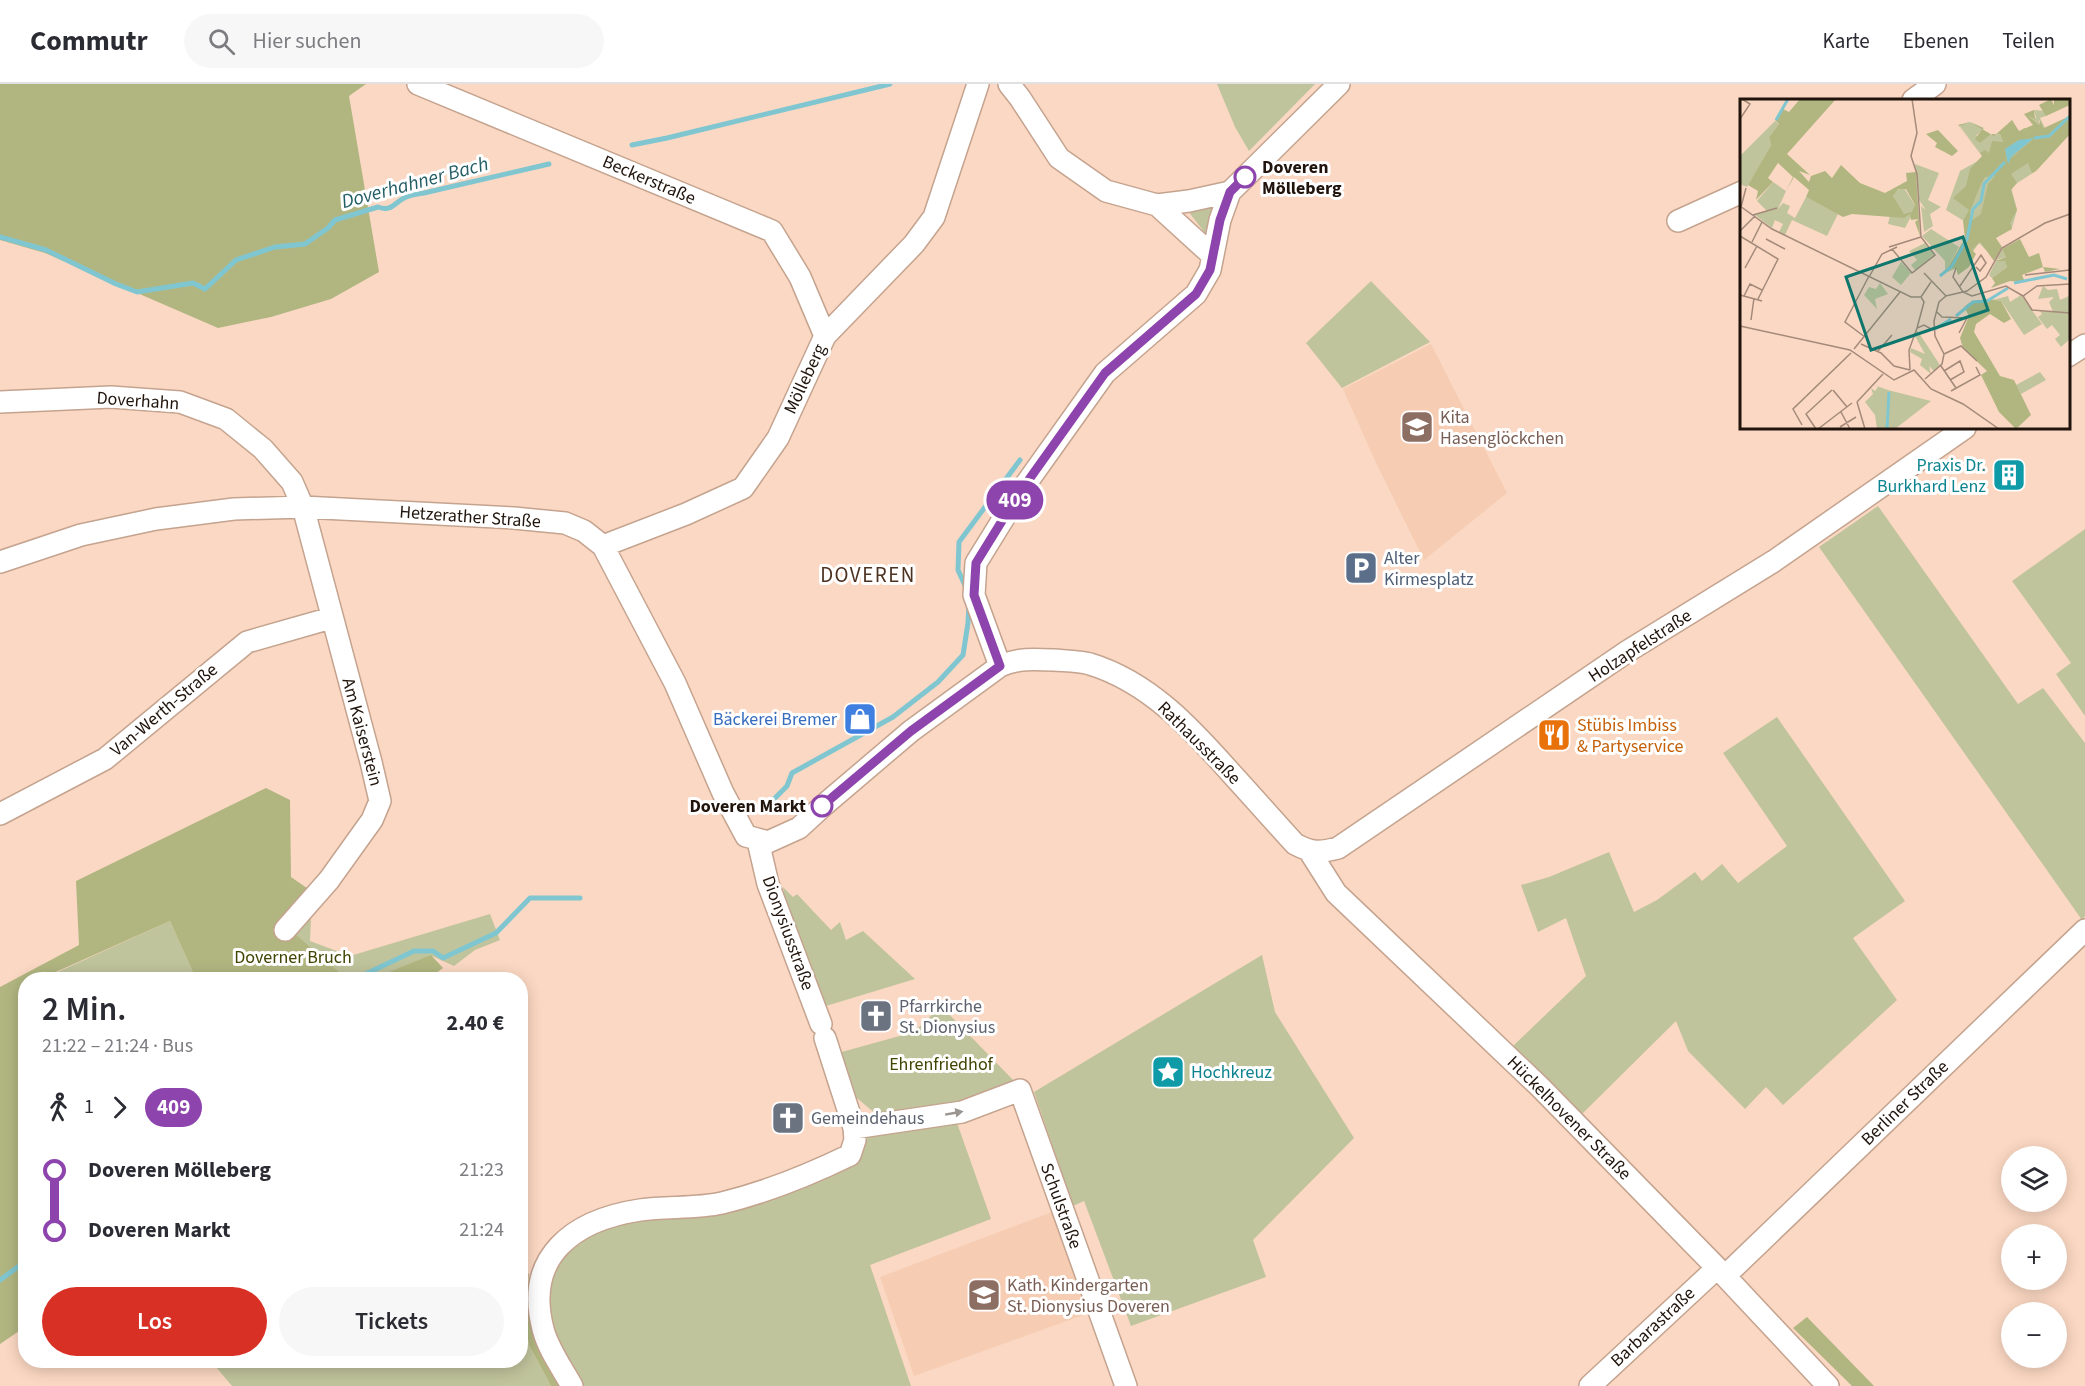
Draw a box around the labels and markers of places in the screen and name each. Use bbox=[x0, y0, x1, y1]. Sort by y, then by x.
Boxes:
place label: Doveren Mölleberg bbox=[1262, 155, 1342, 201]
marker: Doveren Mölleberg bbox=[1234, 166, 1256, 188]
place label: Kita Hasenglöckchen bbox=[1440, 405, 1564, 451]
school or university icon: Kita Hasenglöckchen bbox=[1399, 409, 1435, 445]
place label: Praxis Dr. Burkhard Lenz bbox=[1877, 453, 1986, 499]
building icon: Praxis Dr. Burkhard Lenz bbox=[1991, 457, 2027, 493]
place label: Alter Kirmesplatz bbox=[1384, 546, 1474, 592]
parking icon: Alter Kirmesplatz bbox=[1343, 550, 1379, 586]
shop icon: Bäckerei Bremer bbox=[842, 701, 878, 737]
place label: Bäckerei Bremer bbox=[713, 707, 838, 732]
place label: Stübis Imbiss & Partyservice bbox=[1577, 713, 1684, 759]
restaurant icon: Stübis Imbiss & Partyservice bbox=[1536, 717, 1572, 753]
place label: Doveren Markt bbox=[689, 794, 806, 819]
marker: Doveren Markt bbox=[811, 795, 833, 817]
place label: Pfarrkirche St. Dionysius bbox=[899, 994, 995, 1040]
church icon: Pfarrkirche St. Dionysius bbox=[858, 998, 894, 1034]
place icon: Hochkreuz bbox=[1150, 1054, 1186, 1090]
place label: Hochkreuz bbox=[1191, 1060, 1272, 1085]
church icon: Gemeindehaus bbox=[770, 1100, 806, 1136]
place label: Gemeindehaus bbox=[811, 1106, 924, 1131]
place label: Kath. Kindergarten St. Dionysius Doveren bbox=[1007, 1273, 1170, 1319]
school or university icon: Kath. Kindergarten St. Dionysius Doveren bbox=[966, 1277, 1002, 1313]

